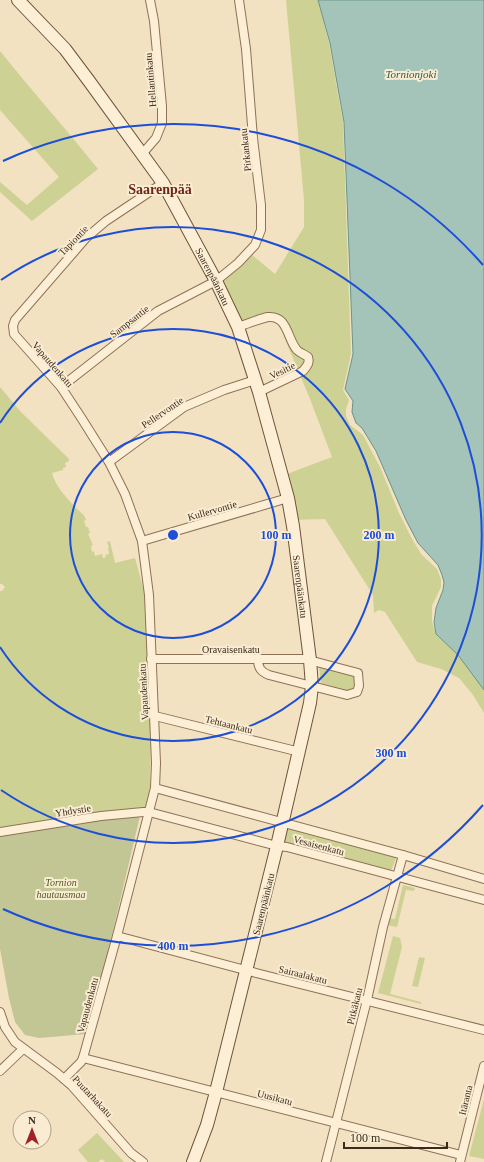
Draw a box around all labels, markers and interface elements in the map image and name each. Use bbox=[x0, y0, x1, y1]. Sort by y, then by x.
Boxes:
street label: Hellantinkatu bbox=[143, 52, 158, 108]
water label: Tornionjoki bbox=[386, 68, 436, 80]
street label: Pirkankatu bbox=[238, 128, 253, 172]
district label: Saarenpää bbox=[128, 182, 192, 197]
street label: Tapiontie bbox=[56, 223, 91, 258]
street label: Saarenpäänkatu bbox=[193, 246, 232, 307]
street label: Sampsantie bbox=[108, 303, 151, 340]
street label: Vapaudenkatu bbox=[30, 339, 75, 389]
street label: Vesitie bbox=[268, 359, 297, 381]
street label: Pellervontie bbox=[139, 394, 186, 430]
street label: Kullervontie bbox=[186, 498, 238, 523]
centre of rings bbox=[166, 528, 180, 542]
text: 100 m bbox=[261, 528, 292, 542]
text: 200 m bbox=[364, 528, 395, 542]
street label: Saarenpäänkatu bbox=[291, 554, 310, 619]
street label: Oravaisenkatu bbox=[202, 644, 260, 655]
street label: Vapaudenkatu bbox=[137, 663, 150, 721]
street label: Tehtaankatu bbox=[204, 713, 254, 736]
text: 300 m bbox=[376, 746, 407, 760]
street label: Yhdystie bbox=[54, 802, 92, 819]
street label: Vesaisenkatu bbox=[292, 833, 346, 858]
street label: Saarenpäänkatu bbox=[250, 872, 276, 936]
park label: Tornion hautausmaa bbox=[37, 877, 85, 900]
text: 400 m bbox=[158, 939, 189, 953]
street label: Sairaalakatu bbox=[278, 963, 328, 986]
street label: Vapaudenkatu bbox=[75, 976, 100, 1034]
street label: Pitkäkatu bbox=[345, 986, 364, 1026]
street label: Puutarhakatu bbox=[71, 1073, 115, 1119]
street label: Itäranta bbox=[456, 1083, 475, 1116]
street label: Uusikatu bbox=[256, 1087, 294, 1107]
north arrow bbox=[12, 1110, 52, 1150]
text: N bbox=[28, 1114, 36, 1126]
scale bar bbox=[344, 1124, 447, 1150]
text: 100 m bbox=[350, 1131, 381, 1145]

